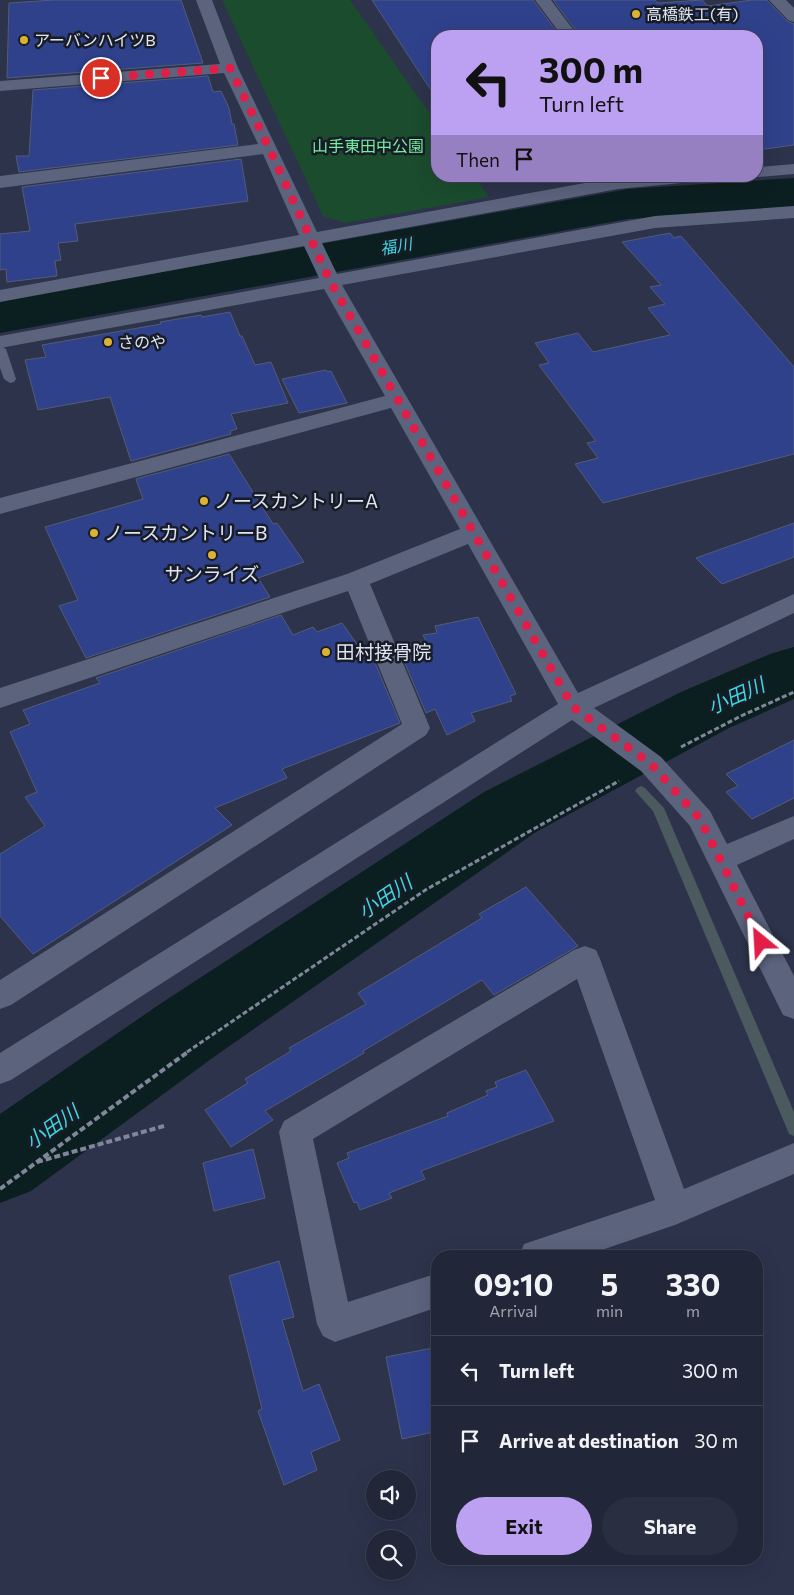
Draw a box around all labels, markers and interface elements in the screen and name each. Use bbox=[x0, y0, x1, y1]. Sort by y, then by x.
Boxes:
place label: 高橋鉄工(有) bbox=[646, 4, 738, 23]
marker: 高橋鉄工(有) bbox=[630, 8, 642, 20]
place label: アーバンハイツB bbox=[34, 30, 156, 49]
marker: アーバンハイツB bbox=[18, 34, 30, 46]
text: 300 m bbox=[539, 47, 643, 90]
icon: left bbox=[456, 50, 521, 115]
pin bbox=[80, 57, 122, 99]
icon: arrive bbox=[87, 64, 115, 92]
text: Turn left bbox=[539, 90, 624, 117]
park label: 山手東田中公園 bbox=[312, 136, 424, 155]
icon: arrive bbox=[510, 145, 538, 173]
text: Then bbox=[456, 148, 500, 171]
water label: 福川 bbox=[378, 233, 415, 258]
place label: さのや bbox=[118, 332, 166, 351]
marker: さのや bbox=[102, 336, 114, 348]
place label: ノースカントリーA bbox=[214, 489, 378, 512]
marker: ノースカントリーA bbox=[198, 495, 210, 507]
place label: ノースカントリーB bbox=[104, 521, 267, 544]
marker: ノースカントリーB bbox=[88, 527, 100, 539]
marker: サンライズ bbox=[206, 549, 218, 561]
place label: サンライズ bbox=[165, 562, 259, 585]
place label: 田村接骨院 bbox=[336, 640, 431, 663]
marker: 田村接骨院 bbox=[320, 646, 332, 658]
water label: 小田川 bbox=[703, 671, 770, 718]
water label: 小田川 bbox=[353, 868, 418, 923]
position arrow bbox=[734, 915, 786, 967]
water label: 小田川 bbox=[20, 1098, 85, 1153]
text: 09:10 bbox=[474, 1265, 553, 1302]
text: 5 bbox=[601, 1265, 618, 1302]
text: 330 bbox=[666, 1265, 720, 1302]
text: Arrival bbox=[489, 1301, 538, 1320]
text: min bbox=[596, 1301, 623, 1320]
text: m bbox=[686, 1301, 700, 1320]
icon: left bbox=[456, 1357, 484, 1385]
text: Turn left bbox=[499, 1359, 574, 1382]
text: 300 m bbox=[682, 1359, 738, 1382]
icon: arrive bbox=[456, 1427, 484, 1455]
text: Arrive at destination bbox=[499, 1429, 679, 1452]
text: 30 m bbox=[695, 1429, 738, 1452]
map controls bbox=[366, 1470, 416, 1580]
button: sound bbox=[366, 1470, 416, 1520]
button: Exit bbox=[456, 1497, 592, 1555]
button: Share bbox=[602, 1497, 738, 1555]
button: search bbox=[366, 1530, 416, 1580]

